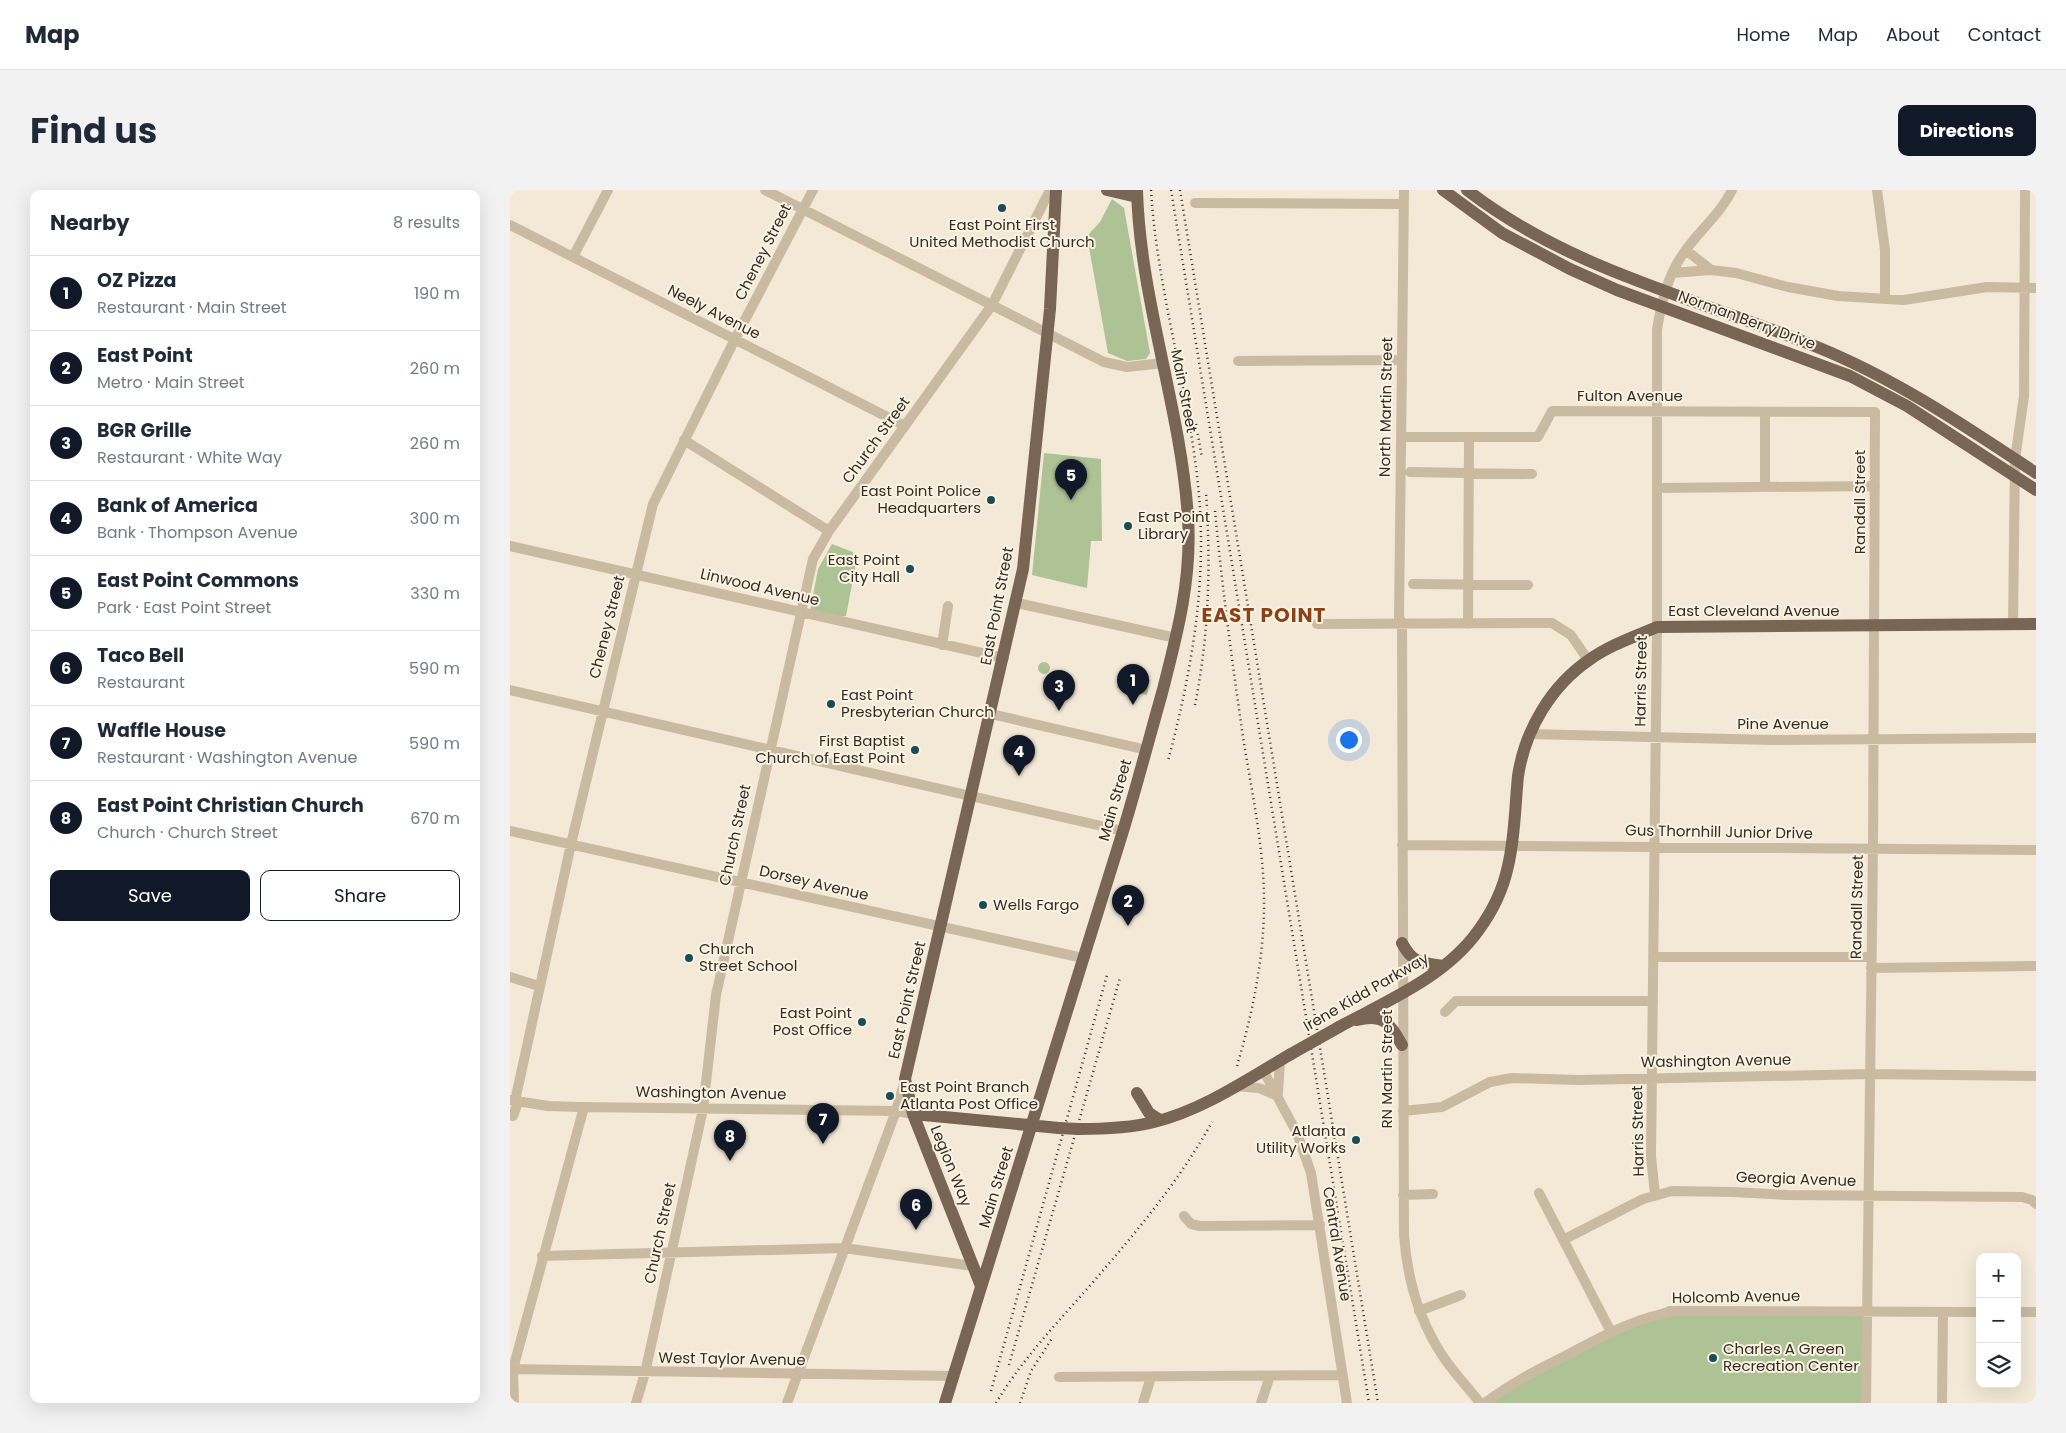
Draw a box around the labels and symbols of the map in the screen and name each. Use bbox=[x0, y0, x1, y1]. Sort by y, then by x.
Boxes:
street label: Cheney Street bbox=[729, 200, 796, 304]
marker: East Point First United Methodist Church bbox=[996, 202, 1008, 214]
place label: East Point First United Methodist Church bbox=[909, 214, 1095, 252]
street label: Neely Avenue bbox=[664, 279, 764, 344]
street label: Norman Berry Drive bbox=[1676, 285, 1819, 354]
street label: North Martin Street bbox=[1374, 337, 1397, 477]
street label: Main Street bbox=[1166, 348, 1203, 434]
street label: Fulton Avenue bbox=[1577, 385, 1683, 406]
street label: Church Street bbox=[837, 392, 914, 488]
street label: Randall Street bbox=[1849, 450, 1870, 554]
pin: 5 bbox=[1055, 459, 1087, 500]
place label: East Point Police Headquarters bbox=[861, 480, 981, 518]
marker: East Point Police Headquarters bbox=[985, 494, 997, 506]
place label: East Point Library bbox=[1138, 506, 1210, 544]
marker: East Point Library bbox=[1122, 520, 1134, 532]
street label: East Point Street bbox=[975, 545, 1018, 667]
place label: East Point City Hall bbox=[828, 549, 900, 587]
street label: Linwood Avenue bbox=[698, 563, 822, 610]
marker: East Point City Hall bbox=[904, 563, 916, 575]
street label: Cheney Street bbox=[584, 573, 629, 681]
street label: East Cleveland Avenue bbox=[1668, 600, 1840, 621]
district label: EAST POINT bbox=[1202, 601, 1326, 629]
street label: Harris Street bbox=[1629, 635, 1652, 727]
pin: 1 bbox=[1117, 664, 1149, 705]
pin: 3 bbox=[1043, 670, 1075, 711]
place label: East Point Presbyterian Church bbox=[841, 684, 994, 722]
marker: East Point Presbyterian Church bbox=[825, 698, 837, 710]
street label: Pine Avenue bbox=[1737, 713, 1829, 734]
your location bbox=[1336, 727, 1362, 753]
place label: First Baptist Church of East Point bbox=[755, 730, 905, 768]
pin: 4 bbox=[1003, 735, 1035, 776]
marker: First Baptist Church of East Point bbox=[909, 744, 921, 756]
street label: Main Street bbox=[1093, 756, 1136, 843]
street label: Church Street bbox=[714, 782, 755, 887]
street label: Gus Thornhill Junior Drive bbox=[1625, 819, 1813, 844]
street label: Randall Street bbox=[1845, 855, 1868, 959]
street label: Dorsey Avenue bbox=[757, 860, 871, 905]
pin: 2 bbox=[1112, 885, 1144, 926]
place label: Wells Fargo bbox=[993, 894, 1079, 915]
marker: Wells Fargo bbox=[977, 899, 989, 911]
place label: Church Street School bbox=[699, 938, 797, 976]
street label: East Point Street bbox=[883, 939, 930, 1061]
street label: Irene Kidd Parkway bbox=[1299, 947, 1433, 1036]
marker: Church Street School bbox=[683, 952, 695, 964]
place label: East Point Post Office bbox=[773, 1002, 852, 1040]
street label: RN Martin Street bbox=[1376, 1010, 1397, 1129]
marker: East Point Post Office bbox=[856, 1016, 868, 1028]
street label: Washington Avenue bbox=[1640, 1049, 1791, 1072]
place label: East Point Branch Atlanta Post Office bbox=[900, 1076, 1038, 1114]
street label: Washington Avenue bbox=[636, 1081, 787, 1104]
street label: Harris Street bbox=[1626, 1085, 1649, 1177]
marker: East Point Branch Atlanta Post Office bbox=[884, 1090, 896, 1102]
pin: 7 bbox=[807, 1103, 839, 1144]
pin: 8 bbox=[714, 1120, 746, 1161]
place label: Atlanta Utility Works bbox=[1256, 1120, 1346, 1158]
street label: Legion Way bbox=[926, 1122, 978, 1210]
marker: Atlanta Utility Works bbox=[1350, 1134, 1362, 1146]
street label: Main Street bbox=[973, 1143, 1018, 1230]
street label: Georgia Avenue bbox=[1735, 1166, 1857, 1191]
street label: Church Street bbox=[639, 1180, 680, 1285]
street label: Central Avenue bbox=[1318, 1185, 1357, 1303]
pin: 6 bbox=[900, 1189, 932, 1230]
street label: Holcomb Avenue bbox=[1672, 1285, 1800, 1308]
place label: Charles A Green Recreation Center bbox=[1723, 1338, 1859, 1376]
street label: West Taylor Avenue bbox=[658, 1347, 806, 1370]
marker: Charles A Green Recreation Center bbox=[1707, 1352, 1719, 1364]

